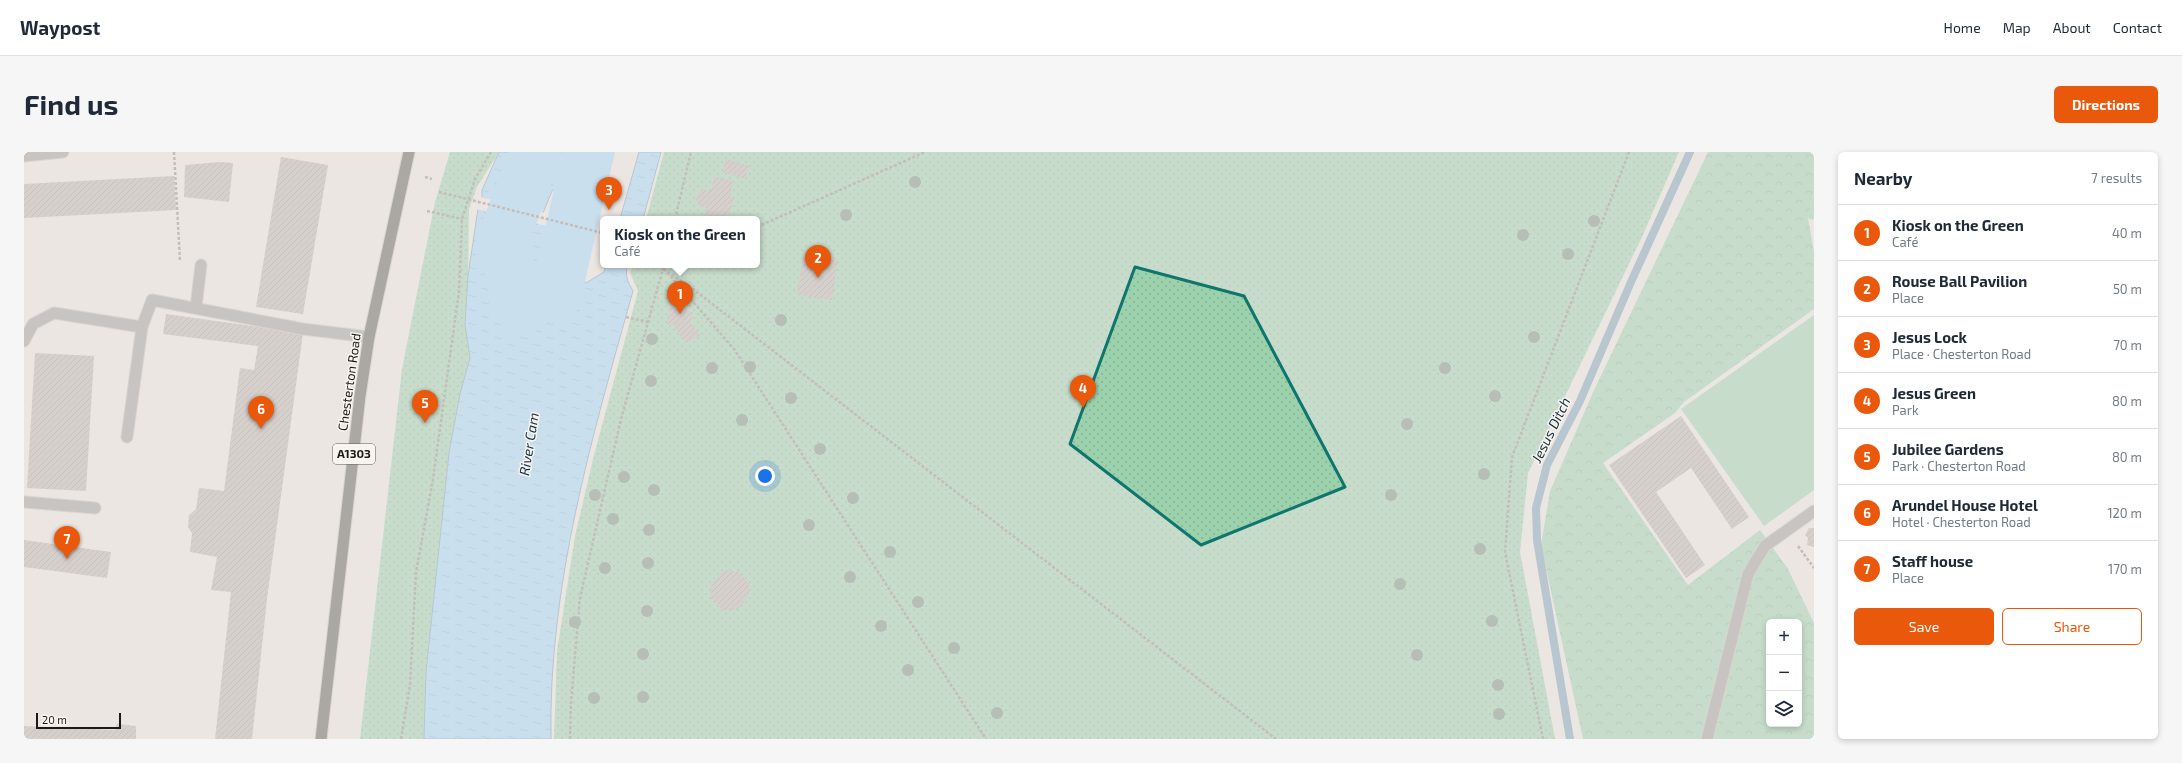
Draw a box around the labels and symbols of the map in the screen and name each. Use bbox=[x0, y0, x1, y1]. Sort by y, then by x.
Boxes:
pin: 3 bbox=[596, 177, 622, 210]
pin: 2 bbox=[805, 245, 831, 278]
pin: 1 bbox=[667, 281, 693, 314]
street label: Chesterton Road bbox=[334, 332, 364, 432]
pin: 4 bbox=[1070, 375, 1096, 408]
pin: 5 bbox=[412, 390, 438, 423]
water label: Jesus Ditch bbox=[1527, 394, 1574, 466]
pin: 6 bbox=[248, 396, 274, 429]
water label: River Cam bbox=[515, 411, 542, 477]
road number: A1303 bbox=[333, 444, 375, 464]
your location bbox=[755, 466, 775, 486]
pin: 7 bbox=[54, 526, 80, 559]
scale bar bbox=[36, 711, 121, 730]

